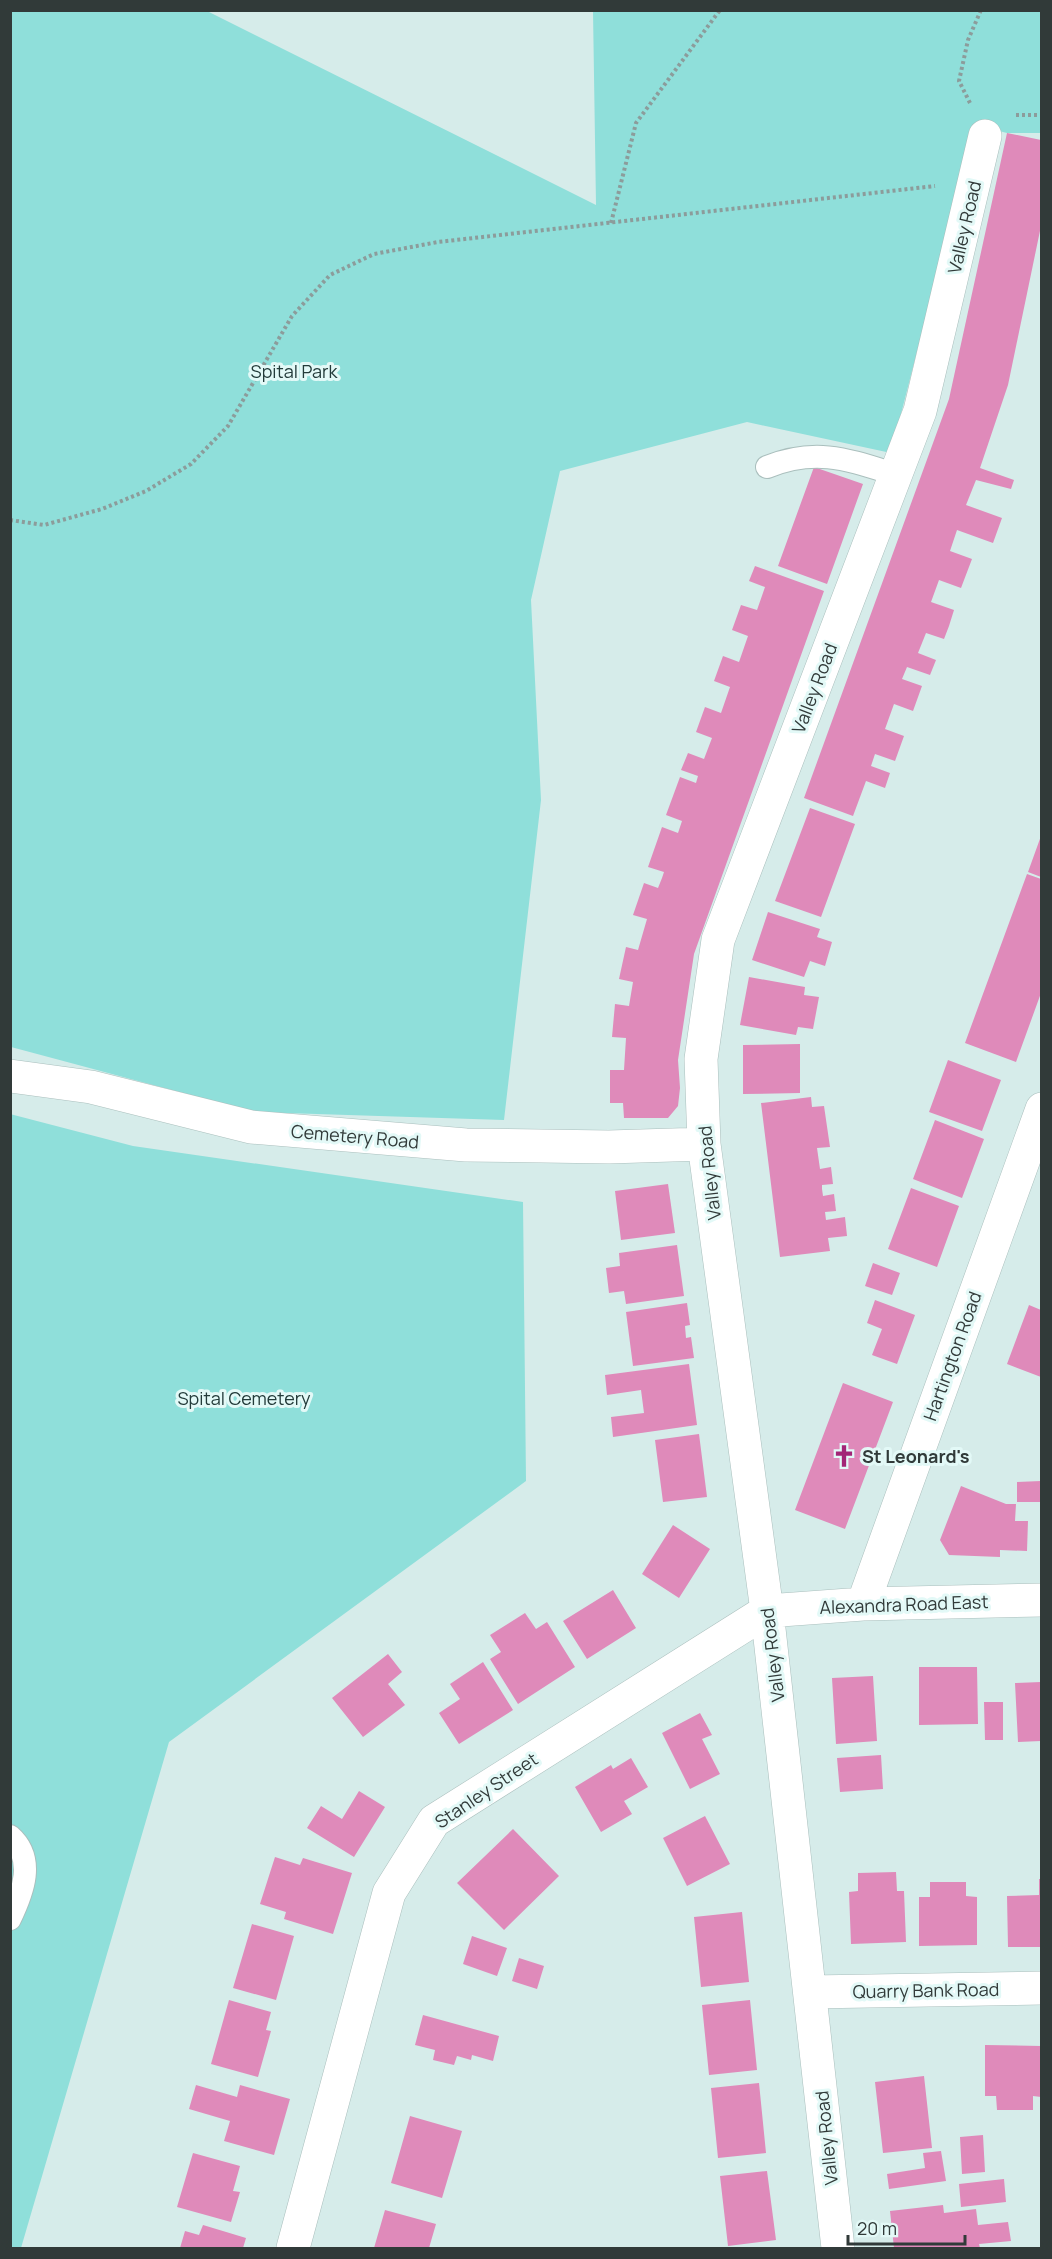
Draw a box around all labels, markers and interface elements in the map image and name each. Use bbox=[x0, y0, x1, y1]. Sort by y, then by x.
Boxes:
street label: Valley Road bbox=[942, 178, 986, 276]
park label: Spital Park bbox=[251, 359, 338, 383]
street label: Valley Road bbox=[786, 640, 842, 736]
street label: Cemetery Road bbox=[290, 1118, 420, 1154]
street label: Valley Road bbox=[692, 1125, 726, 1221]
street label: Hartington Road bbox=[917, 1288, 987, 1424]
park label: Spital Cemetery bbox=[177, 1386, 311, 1410]
church icon: St Leonard's bbox=[831, 1443, 857, 1469]
place label: St Leonard's bbox=[862, 1444, 970, 1468]
street label: Alexandra Road East bbox=[819, 1589, 989, 1619]
street label: Valley Road bbox=[754, 1607, 790, 1703]
street label: Stanley Street bbox=[430, 1747, 542, 1833]
street label: Quarry Bank Road bbox=[853, 1977, 999, 2003]
street label: Valley Road bbox=[809, 2090, 843, 2186]
scale bar bbox=[848, 2208, 965, 2246]
text: 20 m bbox=[857, 2216, 897, 2240]

